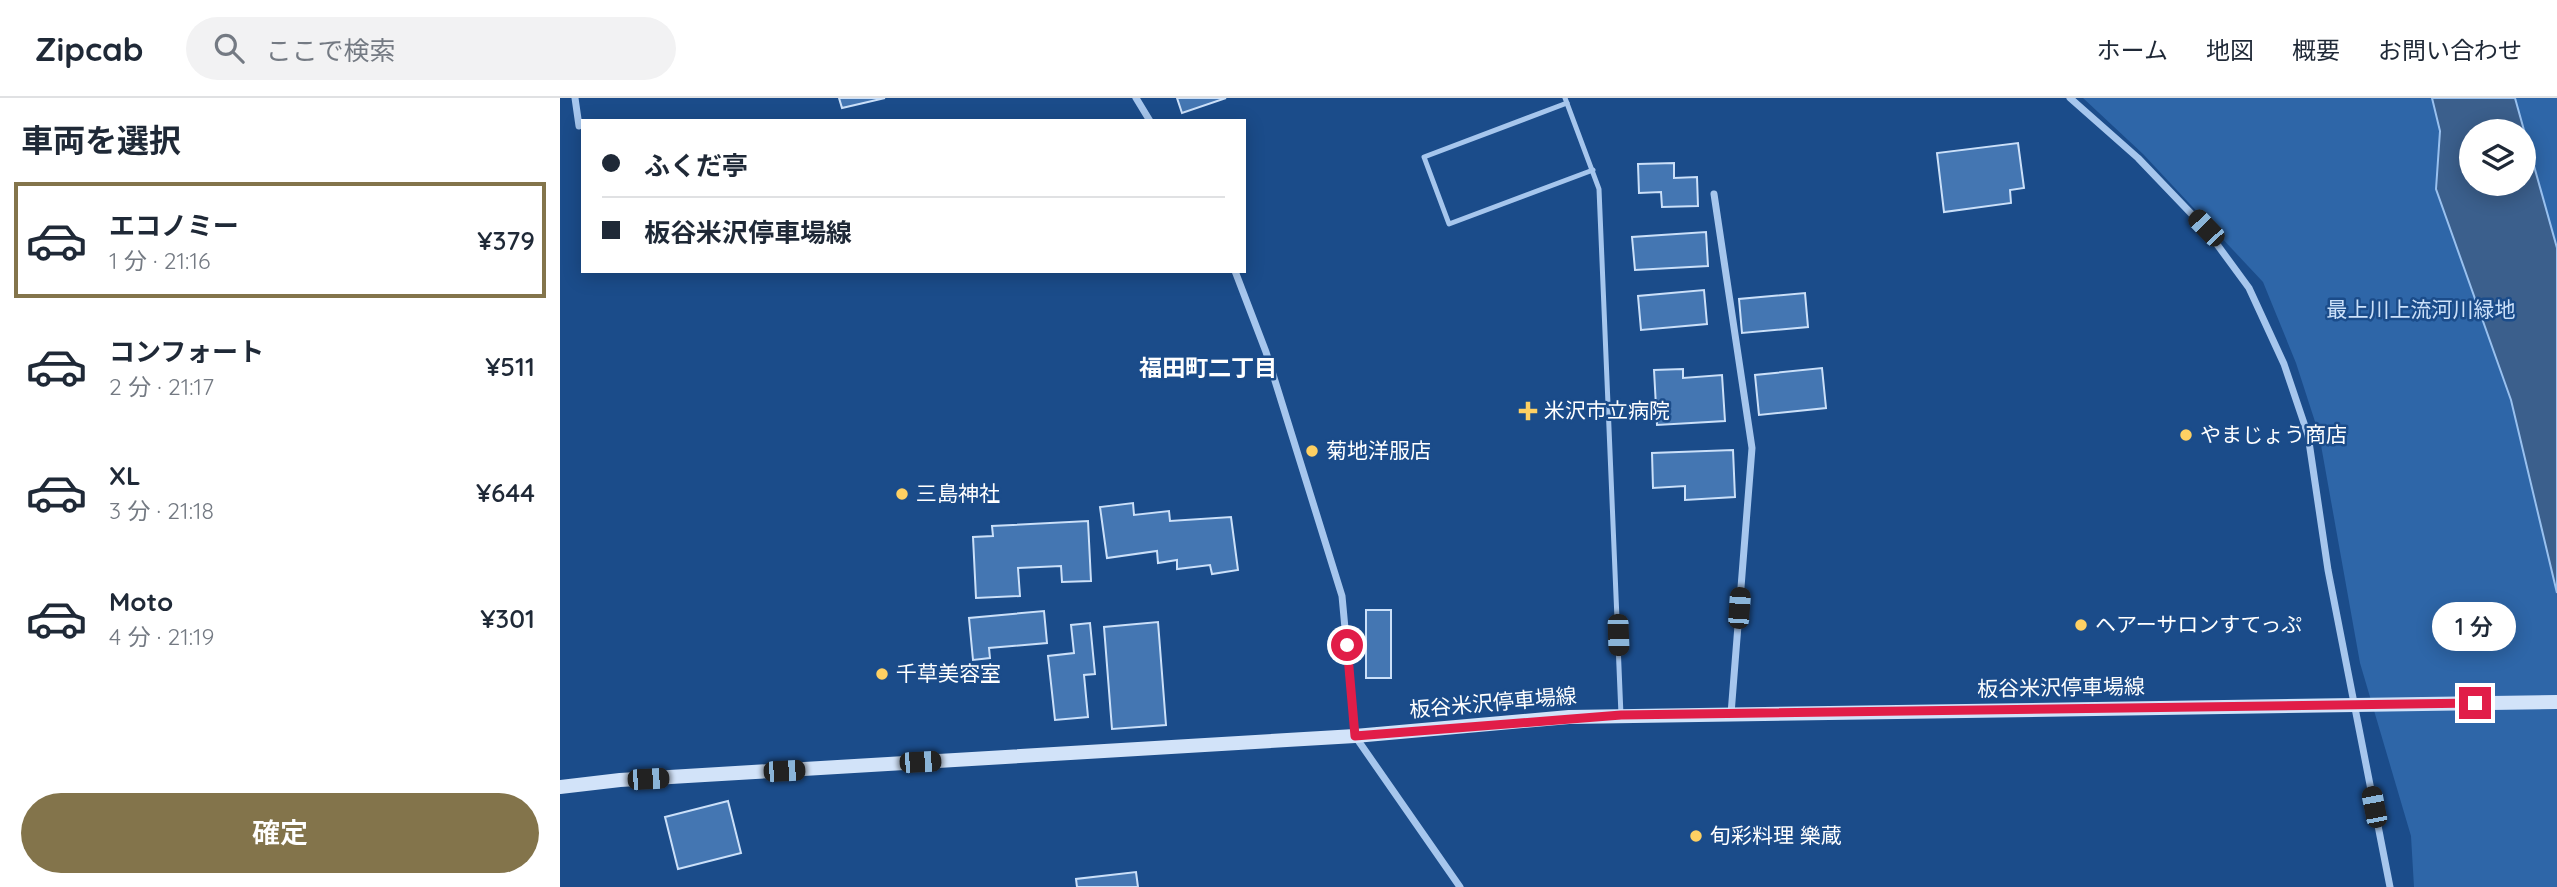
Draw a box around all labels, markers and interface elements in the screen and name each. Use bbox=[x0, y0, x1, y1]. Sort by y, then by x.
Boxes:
search box bbox=[186, 17, 676, 80]
text: Zipcab bbox=[35, 28, 144, 69]
icon: search bbox=[210, 29, 248, 67]
text: ここで検索 bbox=[266, 34, 396, 67]
text: ホーム bbox=[2097, 35, 2168, 65]
text: 地図 bbox=[2206, 35, 2254, 65]
text: 概要 bbox=[2292, 35, 2340, 65]
text: お問い合わせ bbox=[2378, 35, 2522, 65]
map controls bbox=[2459, 119, 2536, 196]
button: layers bbox=[2459, 119, 2536, 196]
text: 車両を選択 bbox=[21, 120, 181, 160]
text: ふくだ亭 bbox=[644, 149, 748, 182]
car bbox=[2184, 206, 2229, 250]
icon: car bbox=[25, 209, 88, 272]
text: エコノミー bbox=[109, 209, 239, 242]
text: 板谷米沢停車場線 bbox=[644, 216, 852, 249]
text: ¥379 bbox=[477, 224, 535, 257]
text: 1 分 · 21:16 bbox=[109, 246, 210, 275]
park label: 最上川上流河川緑地 bbox=[2327, 296, 2516, 322]
icon: car bbox=[25, 335, 88, 398]
text: コンフォート bbox=[109, 335, 264, 368]
text: ¥511 bbox=[485, 350, 535, 383]
district label: 福田町二丁目 bbox=[1139, 353, 1277, 382]
text: 2 分 · 21:17 bbox=[109, 372, 214, 401]
place label: 米沢市立病院 bbox=[1544, 397, 1670, 423]
marker: 米沢市立病院 bbox=[1518, 401, 1538, 421]
place label: やまじょう商店 bbox=[2200, 421, 2347, 447]
marker: やまじょう商店 bbox=[2178, 427, 2194, 443]
place label: 菊地洋服店 bbox=[1326, 437, 1431, 463]
marker: 菊地洋服店 bbox=[1304, 443, 1320, 459]
text: XL bbox=[109, 459, 141, 492]
icon: car bbox=[25, 461, 88, 524]
text: ¥644 bbox=[476, 476, 535, 509]
place label: 三島神社 bbox=[916, 480, 1000, 506]
marker: 三島神社 bbox=[894, 486, 910, 502]
text: 3 分 · 21:18 bbox=[109, 496, 214, 525]
text: Moto bbox=[109, 585, 173, 618]
car bbox=[1728, 586, 1751, 630]
icon: car bbox=[25, 587, 88, 650]
text: ¥301 bbox=[480, 602, 535, 635]
callout: 1 分 bbox=[2433, 602, 2517, 650]
place label: ヘアーサロンすてっぷ bbox=[2095, 611, 2302, 637]
text: 1 分 bbox=[2455, 612, 2493, 641]
car bbox=[1607, 614, 1630, 656]
marker: ヘアーサロンすてっぷ bbox=[2073, 617, 2089, 633]
text: 4 分 · 21:19 bbox=[109, 622, 214, 651]
route start bbox=[1331, 629, 1363, 661]
place label: 千草美容室 bbox=[896, 660, 1001, 686]
marker: 千草美容室 bbox=[874, 666, 890, 682]
street label: 板谷米沢停車場線 bbox=[1977, 673, 2145, 701]
street label: 板谷米沢停車場線 bbox=[1408, 682, 1578, 722]
route end bbox=[2459, 687, 2491, 719]
car bbox=[899, 750, 942, 774]
car bbox=[763, 759, 806, 783]
car bbox=[627, 767, 670, 791]
car bbox=[2360, 784, 2389, 830]
button: 確定 bbox=[21, 793, 539, 873]
place label: 旬彩料理 樂蔵 bbox=[1710, 822, 1842, 848]
marker: 旬彩料理 樂蔵 bbox=[1688, 828, 1704, 844]

